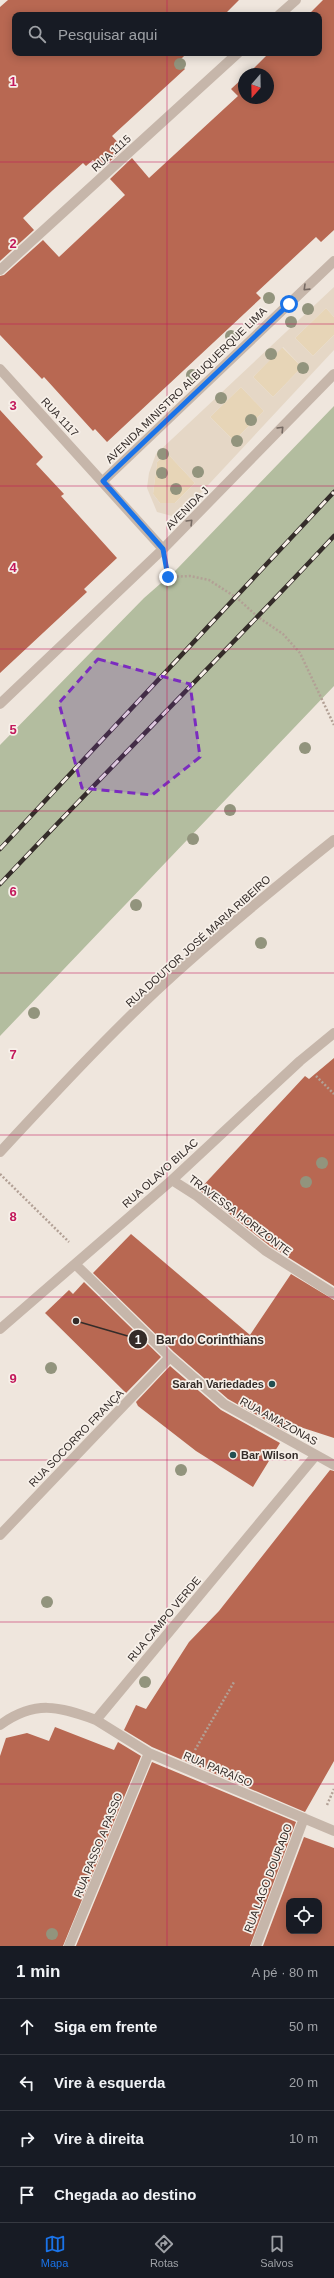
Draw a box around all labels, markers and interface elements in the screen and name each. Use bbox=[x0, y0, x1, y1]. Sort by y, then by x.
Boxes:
search box bbox=[12, 12, 322, 56]
icon: search bbox=[26, 23, 48, 45]
text: Pesquisar aqui bbox=[58, 26, 157, 43]
north arrow bbox=[238, 68, 274, 104]
text: 1 bbox=[9, 74, 17, 89]
street label: RUA 1115 bbox=[89, 132, 133, 174]
text: 2 bbox=[9, 236, 17, 251]
one-way arrow bbox=[303, 283, 311, 291]
route start bbox=[280, 295, 298, 313]
street label: AVENIDA MINISTRO ALBUQUERQUE LIMA bbox=[103, 304, 269, 465]
street label: RUA 1117 bbox=[39, 395, 81, 439]
text: 3 bbox=[9, 398, 17, 413]
one-way arrow bbox=[276, 426, 284, 434]
street label: AVENIDA J bbox=[163, 484, 211, 532]
one-way arrow bbox=[185, 519, 193, 527]
text: 4 bbox=[9, 560, 17, 575]
route end bbox=[159, 568, 177, 586]
text: 5 bbox=[9, 722, 17, 737]
street label: RUA DOUTOR JOSÉ MARIA RIBEIRO bbox=[123, 873, 273, 1009]
text: 6 bbox=[9, 884, 17, 899]
text: 7 bbox=[9, 1047, 17, 1062]
street label: RUA OLAVO BILAC bbox=[120, 1136, 200, 1210]
street label: TRAVESSA HORIZONTE bbox=[186, 1173, 294, 1257]
text: 8 bbox=[9, 1209, 17, 1224]
callout: Bar do Corinthians bbox=[128, 1327, 272, 1351]
text: 1 bbox=[135, 1333, 142, 1347]
text: Bar do Corinthians bbox=[156, 1333, 264, 1347]
text: 9 bbox=[9, 1371, 17, 1386]
place label: Sarah Variedades bbox=[172, 1378, 264, 1390]
marker: Sarah Variedades bbox=[267, 1379, 277, 1389]
street label: RUA SOCORRO FRANÇA bbox=[26, 1386, 126, 1489]
street label: RUA AMAZONAS bbox=[238, 1395, 320, 1447]
place label: Bar Wilson bbox=[241, 1449, 299, 1461]
marker: Bar Wilson bbox=[228, 1450, 238, 1460]
street label: RUA CAMPO VERDE bbox=[125, 1574, 203, 1664]
street label: RUA PARAÍSO bbox=[182, 1749, 255, 1789]
street label: RUA PASSO A PASSO bbox=[71, 1790, 125, 1899]
street label: RUA LAGO DOURADO bbox=[242, 1822, 294, 1934]
map controls bbox=[286, 1898, 322, 1934]
button: locate bbox=[286, 1898, 322, 1934]
text: 1 min bbox=[16, 1962, 60, 1981]
text: A pé · 80 m bbox=[252, 1965, 318, 1980]
icon: ahead bbox=[16, 2016, 38, 2038]
text: Siga em frente bbox=[54, 2018, 157, 2035]
text: 50 m bbox=[289, 2019, 318, 2034]
icon: left bbox=[16, 2072, 38, 2094]
text: Vire à esquerda bbox=[54, 2074, 165, 2091]
text: 20 m bbox=[289, 2075, 318, 2090]
icon: right bbox=[16, 2128, 38, 2150]
text: Vire à direita bbox=[54, 2130, 144, 2147]
text: 10 m bbox=[289, 2131, 318, 2146]
icon: arrive bbox=[16, 2184, 38, 2206]
text: Chegada ao destino bbox=[54, 2186, 197, 2203]
tab: Mapa bbox=[41, 2233, 68, 2269]
tab: Rotas bbox=[150, 2233, 179, 2269]
tab: Salvos bbox=[260, 2233, 293, 2269]

